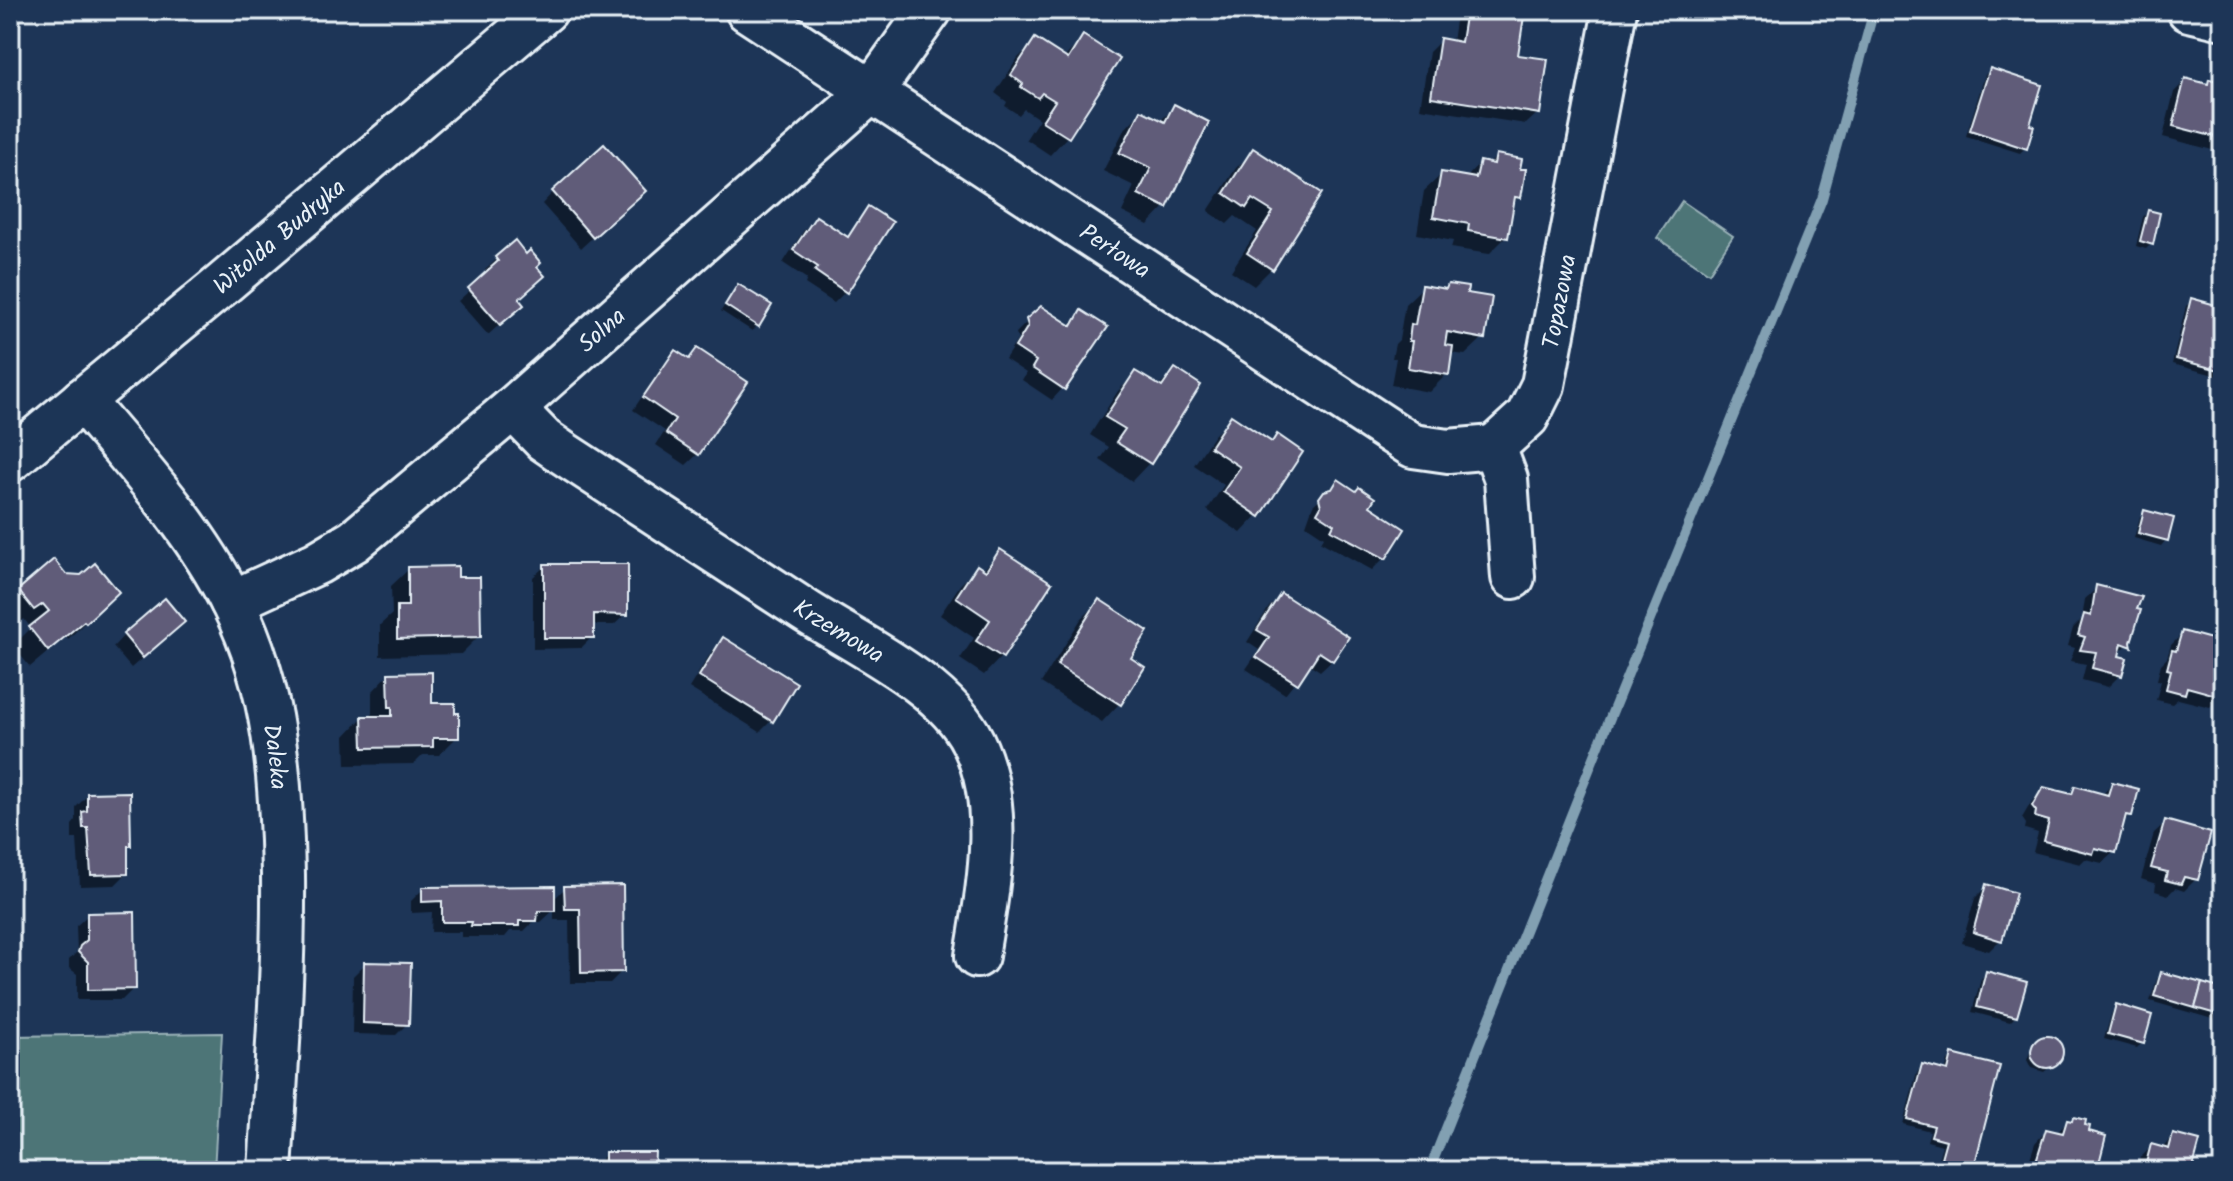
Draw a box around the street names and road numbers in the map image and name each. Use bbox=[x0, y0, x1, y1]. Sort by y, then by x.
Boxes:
street label: Witolda Budryka bbox=[205, 170, 355, 305]
street label: Perłowa bbox=[1071, 214, 1158, 290]
street label: Topazowa bbox=[1532, 251, 1589, 352]
street label: Solna bbox=[570, 299, 636, 363]
street label: Krzemowa bbox=[784, 590, 892, 675]
street label: Daleka bbox=[251, 721, 297, 791]

